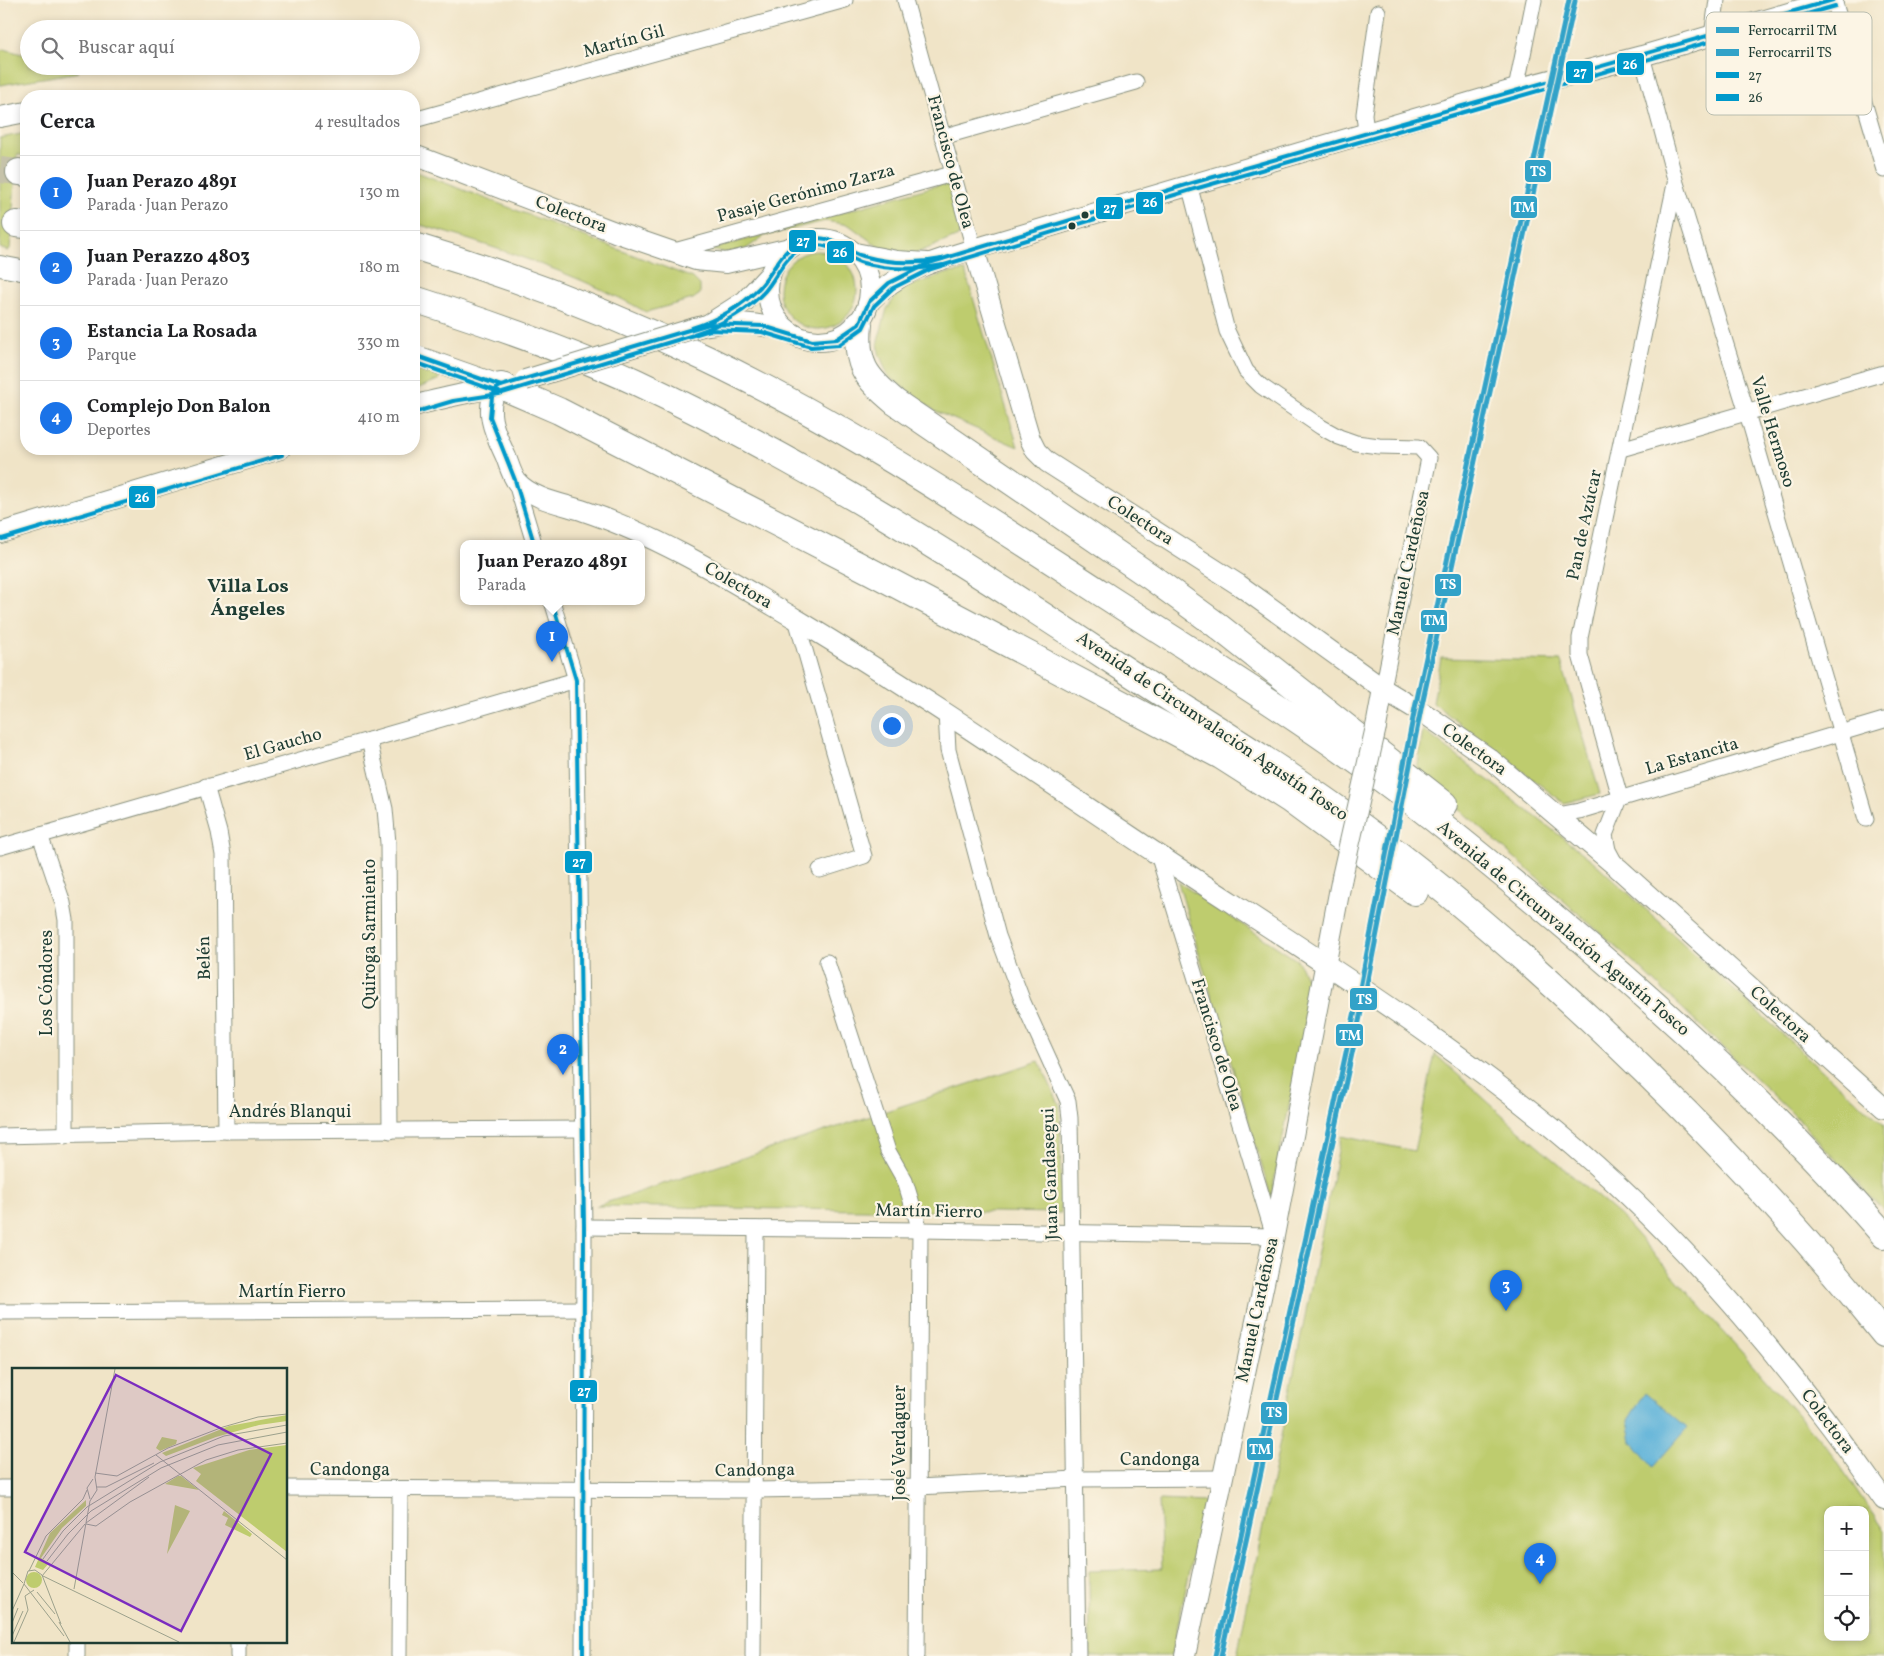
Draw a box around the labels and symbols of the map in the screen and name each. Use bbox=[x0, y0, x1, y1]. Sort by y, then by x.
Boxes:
legend bbox=[1706, 12, 1872, 115]
street label: Martín Gil bbox=[581, 19, 667, 65]
text: Ferrocarril TM bbox=[1748, 22, 1837, 41]
text: Ferrocarril TS bbox=[1748, 44, 1832, 63]
line badge: 26 bbox=[1616, 52, 1645, 76]
text: 26 bbox=[1623, 56, 1638, 75]
line badge: 27 bbox=[1565, 60, 1594, 84]
text: 27 bbox=[1573, 64, 1587, 83]
text: 27 bbox=[1748, 67, 1762, 86]
text: 26 bbox=[1748, 89, 1763, 108]
street label: Francisco de Olea bbox=[920, 92, 980, 232]
street label: Pasaje Gerónimo Zarza bbox=[714, 158, 898, 230]
line badge: TS bbox=[1524, 159, 1552, 183]
text: TS bbox=[1530, 163, 1547, 182]
street label: Colectora bbox=[531, 190, 611, 240]
line badge: 26 bbox=[1135, 191, 1164, 215]
text: 26 bbox=[1143, 194, 1158, 213]
line badge: TM bbox=[1510, 195, 1538, 219]
line badge: 27 bbox=[1095, 196, 1124, 220]
text: TM bbox=[1513, 199, 1536, 218]
text: 27 bbox=[1103, 200, 1117, 219]
unlabelled marker bbox=[1080, 210, 1090, 220]
unlabelled marker bbox=[1067, 221, 1077, 231]
line badge: 27 bbox=[788, 229, 817, 253]
text: 27 bbox=[796, 233, 810, 252]
line badge: 26 bbox=[826, 240, 855, 264]
text: 26 bbox=[833, 244, 848, 263]
street label: Valle Hermoso bbox=[1743, 373, 1801, 491]
street label: Pan de Azúcar bbox=[1561, 467, 1609, 583]
line badge: 26 bbox=[128, 485, 156, 509]
street label: Manuel Cardeñosa bbox=[1381, 488, 1437, 638]
text: 26 bbox=[135, 489, 150, 508]
street label: Colectora bbox=[1102, 490, 1178, 552]
street label: Colectora bbox=[699, 556, 777, 616]
district label: Villa Los Ángeles bbox=[207, 573, 289, 624]
line badge: TS bbox=[1434, 573, 1462, 597]
text: TS bbox=[1440, 576, 1457, 595]
line badge: TM bbox=[1420, 609, 1448, 633]
text: TM bbox=[1423, 612, 1446, 631]
pin: 1 bbox=[536, 621, 568, 662]
street label: Avenida de Circunvalación Agustín Tosco bbox=[1071, 626, 1353, 828]
your location bbox=[879, 713, 905, 739]
street label: Colectora bbox=[1436, 718, 1512, 782]
street label: El Gaucho bbox=[241, 722, 325, 768]
street label: La Estancita bbox=[1642, 732, 1742, 782]
street label: Avenida de Circunvalación Agustín Tosco bbox=[1431, 816, 1695, 1042]
line badge: 27 bbox=[564, 850, 593, 874]
text: 27 bbox=[572, 854, 586, 873]
street label: Quiroga Sarmiento bbox=[358, 859, 383, 1009]
street label: Los Cóndores bbox=[35, 930, 60, 1036]
street label: Belén bbox=[192, 935, 218, 980]
street label: Francisco de Olea bbox=[1184, 976, 1248, 1114]
street label: Colectora bbox=[1744, 981, 1816, 1050]
line badge: TS bbox=[1349, 987, 1378, 1011]
text: TS bbox=[1356, 991, 1373, 1010]
line badge: TM bbox=[1335, 1023, 1364, 1047]
text: TM bbox=[1339, 1027, 1362, 1046]
pin: 2 bbox=[547, 1034, 579, 1075]
street label: Andrés Blanqui bbox=[229, 1100, 351, 1125]
street label: Juan Gandasegui bbox=[1036, 1107, 1066, 1241]
street label: Martín Fierro bbox=[875, 1199, 983, 1225]
street label: Manuel Cardeñosa bbox=[1230, 1235, 1286, 1385]
pin: 3 bbox=[1490, 1270, 1522, 1311]
street label: Martín Fierro bbox=[238, 1280, 346, 1305]
inset map bbox=[12, 1368, 288, 1644]
line badge: 27 bbox=[569, 1379, 598, 1403]
text: 27 bbox=[577, 1383, 591, 1402]
street label: Colectora bbox=[1794, 1384, 1860, 1460]
street label: José Verdaguer bbox=[888, 1385, 913, 1501]
line badge: TS bbox=[1260, 1401, 1288, 1425]
text: TS bbox=[1266, 1404, 1283, 1423]
line badge: TM bbox=[1246, 1437, 1274, 1461]
text: TM bbox=[1249, 1441, 1272, 1460]
street label: Candonga bbox=[1120, 1448, 1200, 1473]
street label: Candonga bbox=[310, 1458, 390, 1483]
street label: Candonga bbox=[715, 1458, 795, 1484]
pin: 4 bbox=[1524, 1543, 1556, 1584]

